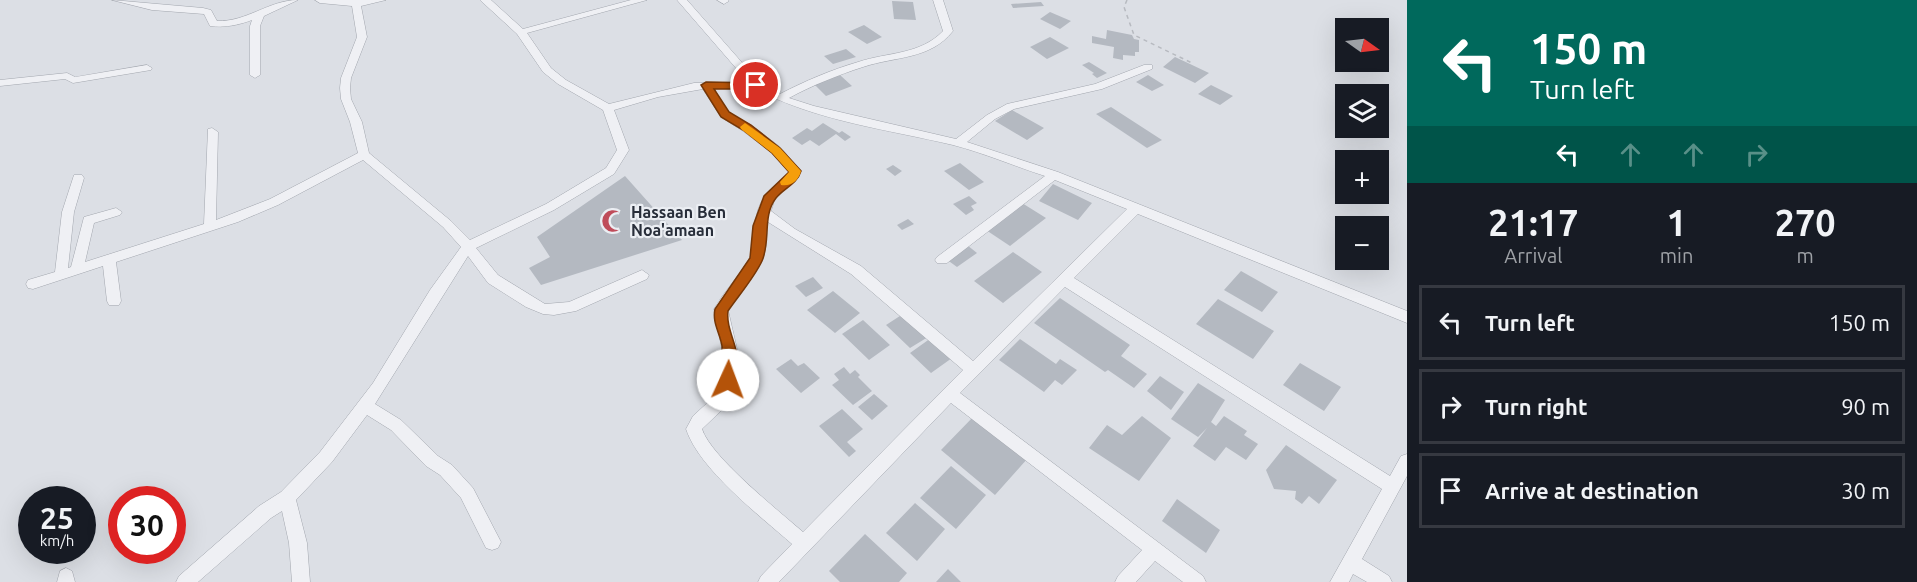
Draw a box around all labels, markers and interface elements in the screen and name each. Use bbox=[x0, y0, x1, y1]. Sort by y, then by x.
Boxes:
north arrow bbox=[1335, 18, 1389, 72]
map controls bbox=[1335, 18, 1389, 270]
icon: left bbox=[1431, 24, 1509, 102]
text: 150 m bbox=[1530, 25, 1647, 72]
pin bbox=[730, 59, 781, 110]
icon: arrive bbox=[739, 68, 772, 101]
text: Turn left bbox=[1530, 74, 1634, 104]
button: layers bbox=[1335, 84, 1389, 138]
icon: left bbox=[1551, 138, 1584, 171]
icon: ahead bbox=[1614, 138, 1647, 171]
icon: ahead bbox=[1677, 138, 1710, 171]
icon: right bbox=[1740, 138, 1773, 171]
button: + bbox=[1335, 150, 1389, 204]
text: 21:17 bbox=[1488, 202, 1578, 243]
text: 1 bbox=[1666, 202, 1687, 243]
text: 270 bbox=[1775, 202, 1836, 243]
place label: Hassaan Ben Noa'amaan bbox=[631, 203, 726, 239]
mosque icon: Hassaan Ben Noa'amaan bbox=[600, 208, 626, 234]
button: − bbox=[1335, 216, 1389, 270]
text: Arrival bbox=[1504, 244, 1563, 267]
text: min bbox=[1660, 244, 1693, 267]
text: m bbox=[1797, 244, 1814, 267]
icon: left bbox=[1434, 306, 1467, 339]
text: Turn left bbox=[1485, 310, 1575, 335]
text: 150 m bbox=[1829, 310, 1890, 335]
position arrow bbox=[696, 348, 760, 412]
icon: right bbox=[1434, 390, 1467, 423]
text: Turn right bbox=[1485, 394, 1587, 419]
text: 90 m bbox=[1841, 394, 1890, 419]
icon: arrive bbox=[1434, 474, 1467, 507]
text: Arrive at destination bbox=[1485, 478, 1699, 503]
text: 30 m bbox=[1841, 478, 1890, 503]
speed limit sign: 30 bbox=[108, 486, 186, 564]
text: 25 bbox=[40, 501, 74, 535]
text: km/h bbox=[40, 532, 74, 549]

